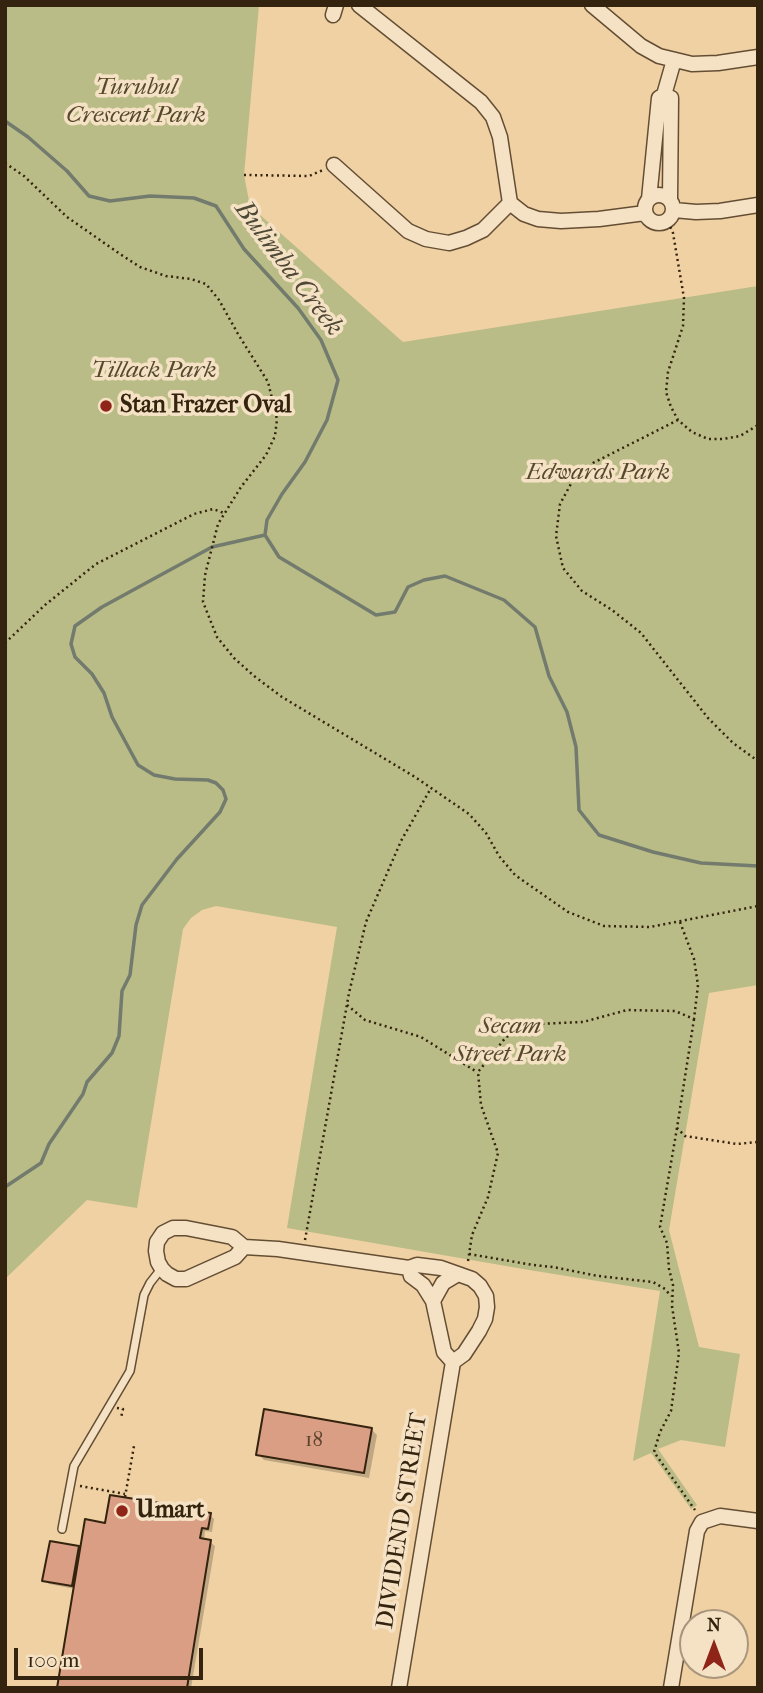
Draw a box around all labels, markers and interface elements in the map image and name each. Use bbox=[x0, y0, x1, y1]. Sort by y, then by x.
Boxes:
park label: Turubul Crescent Park bbox=[66, 74, 206, 130]
water label: Bulimba Creek bbox=[227, 195, 349, 343]
park label: Tillack Park bbox=[91, 357, 217, 385]
place label: Stan Frazer Oval bbox=[120, 392, 292, 420]
marker: Stan Frazer Oval bbox=[98, 398, 114, 414]
park label: Edwards Park bbox=[526, 459, 670, 487]
park label: Secam Street Park bbox=[453, 1013, 567, 1069]
street label: DIVIDEND STREET bbox=[372, 1411, 434, 1631]
house number: 18 bbox=[305, 1428, 323, 1454]
place label: Umart bbox=[136, 1497, 205, 1525]
marker: Umart bbox=[114, 1503, 130, 1519]
north arrow bbox=[679, 1609, 749, 1679]
text: N bbox=[707, 1614, 721, 1636]
scale bar bbox=[18, 1634, 206, 1678]
text: 100 m bbox=[27, 1648, 80, 1672]

